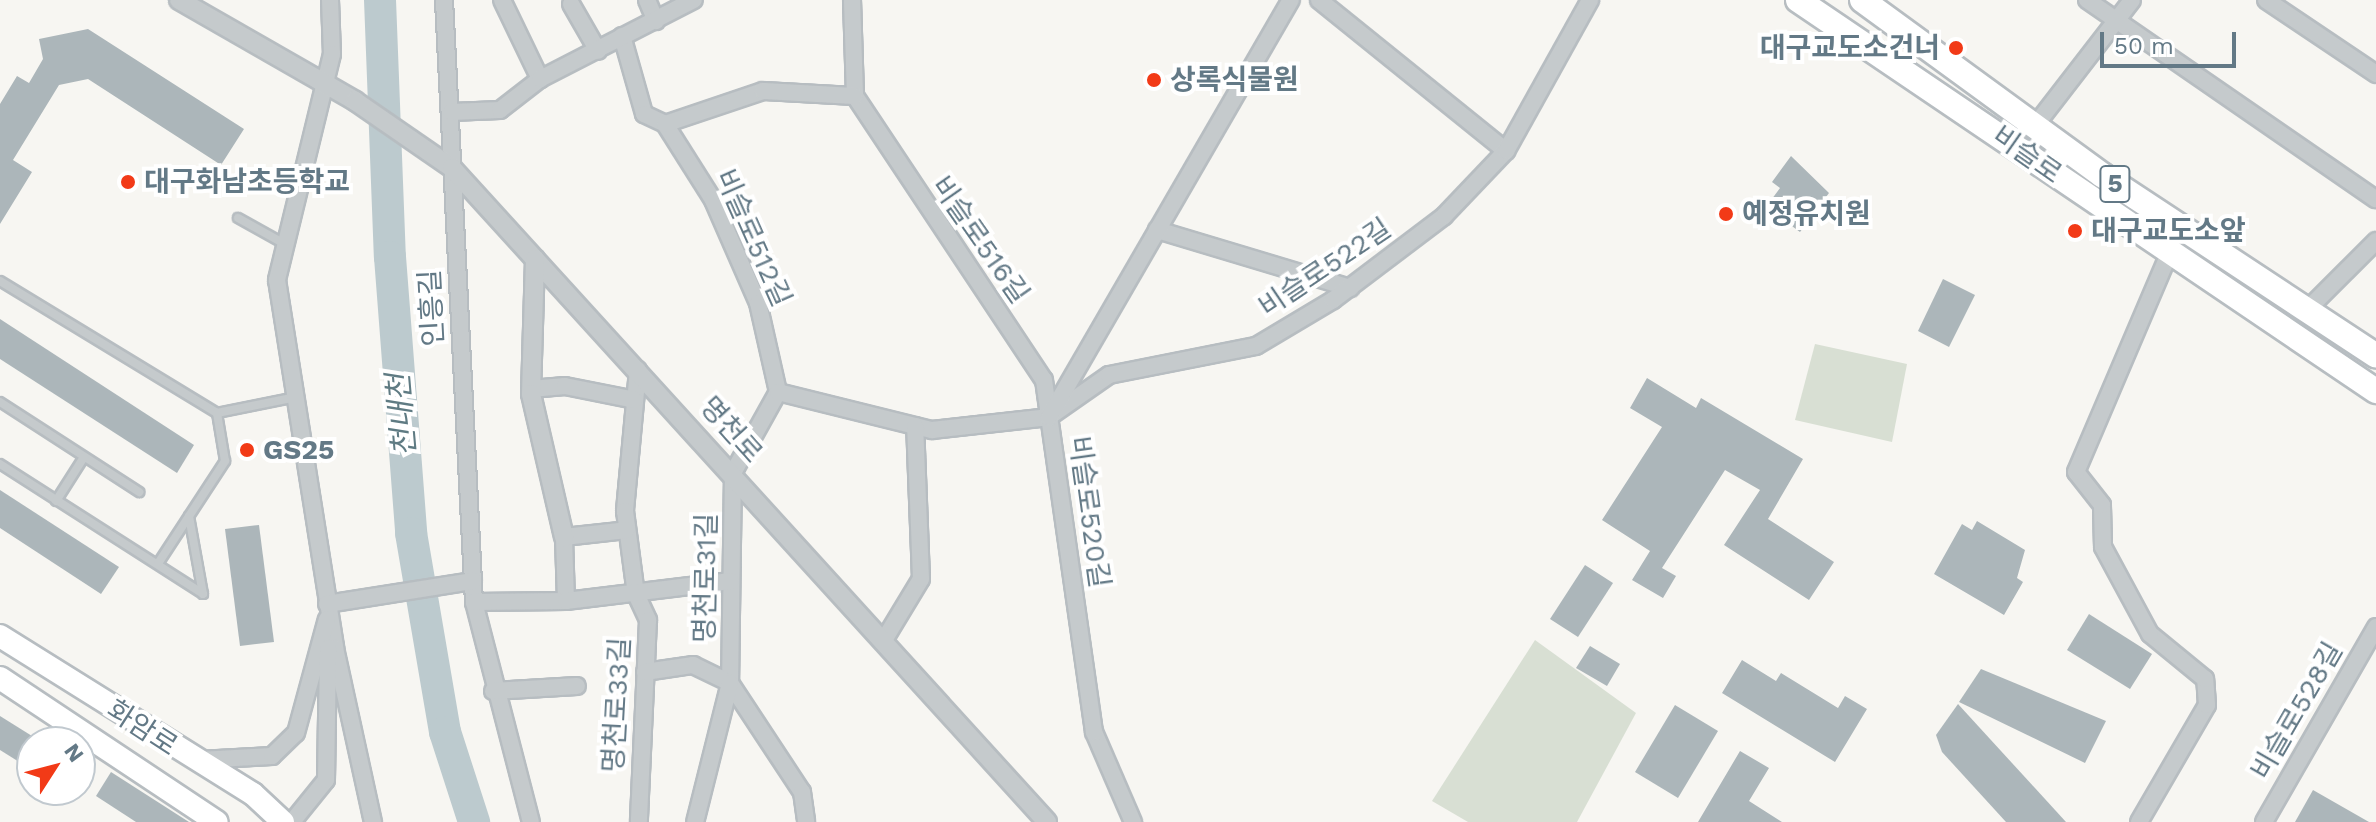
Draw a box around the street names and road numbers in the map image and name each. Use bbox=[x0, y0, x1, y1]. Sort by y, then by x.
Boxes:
street label: 비슬로 bbox=[1986, 119, 2068, 191]
road number: 5 bbox=[2099, 162, 2131, 206]
street label: 비슬로512길 bbox=[708, 164, 798, 312]
street label: 비슬로516길 bbox=[924, 170, 1036, 310]
street label: 비슬로522길 bbox=[1253, 212, 1397, 324]
street label: 인흥길 bbox=[413, 269, 451, 347]
street label: 명천로 bbox=[693, 390, 769, 470]
street label: 비슬로520길 bbox=[1062, 434, 1116, 590]
street label: 명천로31길 bbox=[688, 513, 724, 643]
street label: 명천로33길 bbox=[597, 636, 637, 774]
street label: 비슬로528길 bbox=[2244, 636, 2350, 786]
street label: 화암로 bbox=[100, 693, 184, 763]

